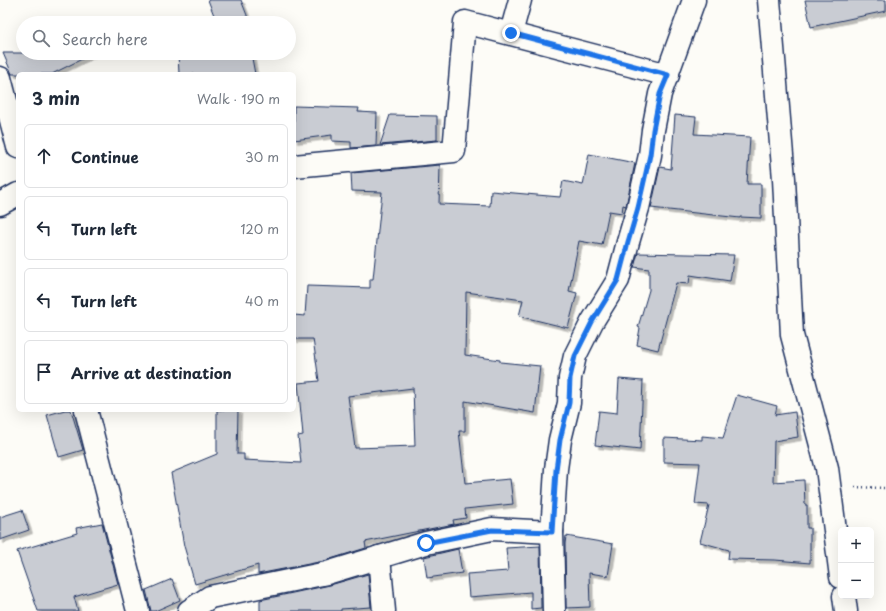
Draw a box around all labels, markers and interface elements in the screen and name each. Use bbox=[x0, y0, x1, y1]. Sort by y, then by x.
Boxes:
search box bbox=[16, 16, 296, 60]
route end bbox=[502, 24, 520, 42]
icon: search bbox=[30, 27, 52, 49]
text: Search here bbox=[62, 27, 148, 50]
text: 3 min bbox=[32, 85, 80, 111]
text: Walk · 190 m bbox=[197, 89, 280, 108]
icon: ahead bbox=[33, 145, 55, 167]
text: Continue bbox=[71, 145, 139, 168]
text: 30 m bbox=[245, 147, 279, 166]
icon: left bbox=[33, 217, 55, 239]
text: Turn left bbox=[71, 217, 137, 240]
text: 120 m bbox=[240, 219, 279, 238]
icon: left bbox=[33, 289, 55, 311]
text: Turn left bbox=[71, 289, 137, 312]
text: 40 m bbox=[245, 291, 279, 310]
icon: arrive bbox=[33, 361, 55, 383]
text: Arrive at destination bbox=[71, 361, 232, 384]
map controls bbox=[838, 527, 874, 599]
button: + bbox=[838, 527, 874, 563]
route start bbox=[417, 534, 435, 552]
button: − bbox=[838, 563, 874, 599]

